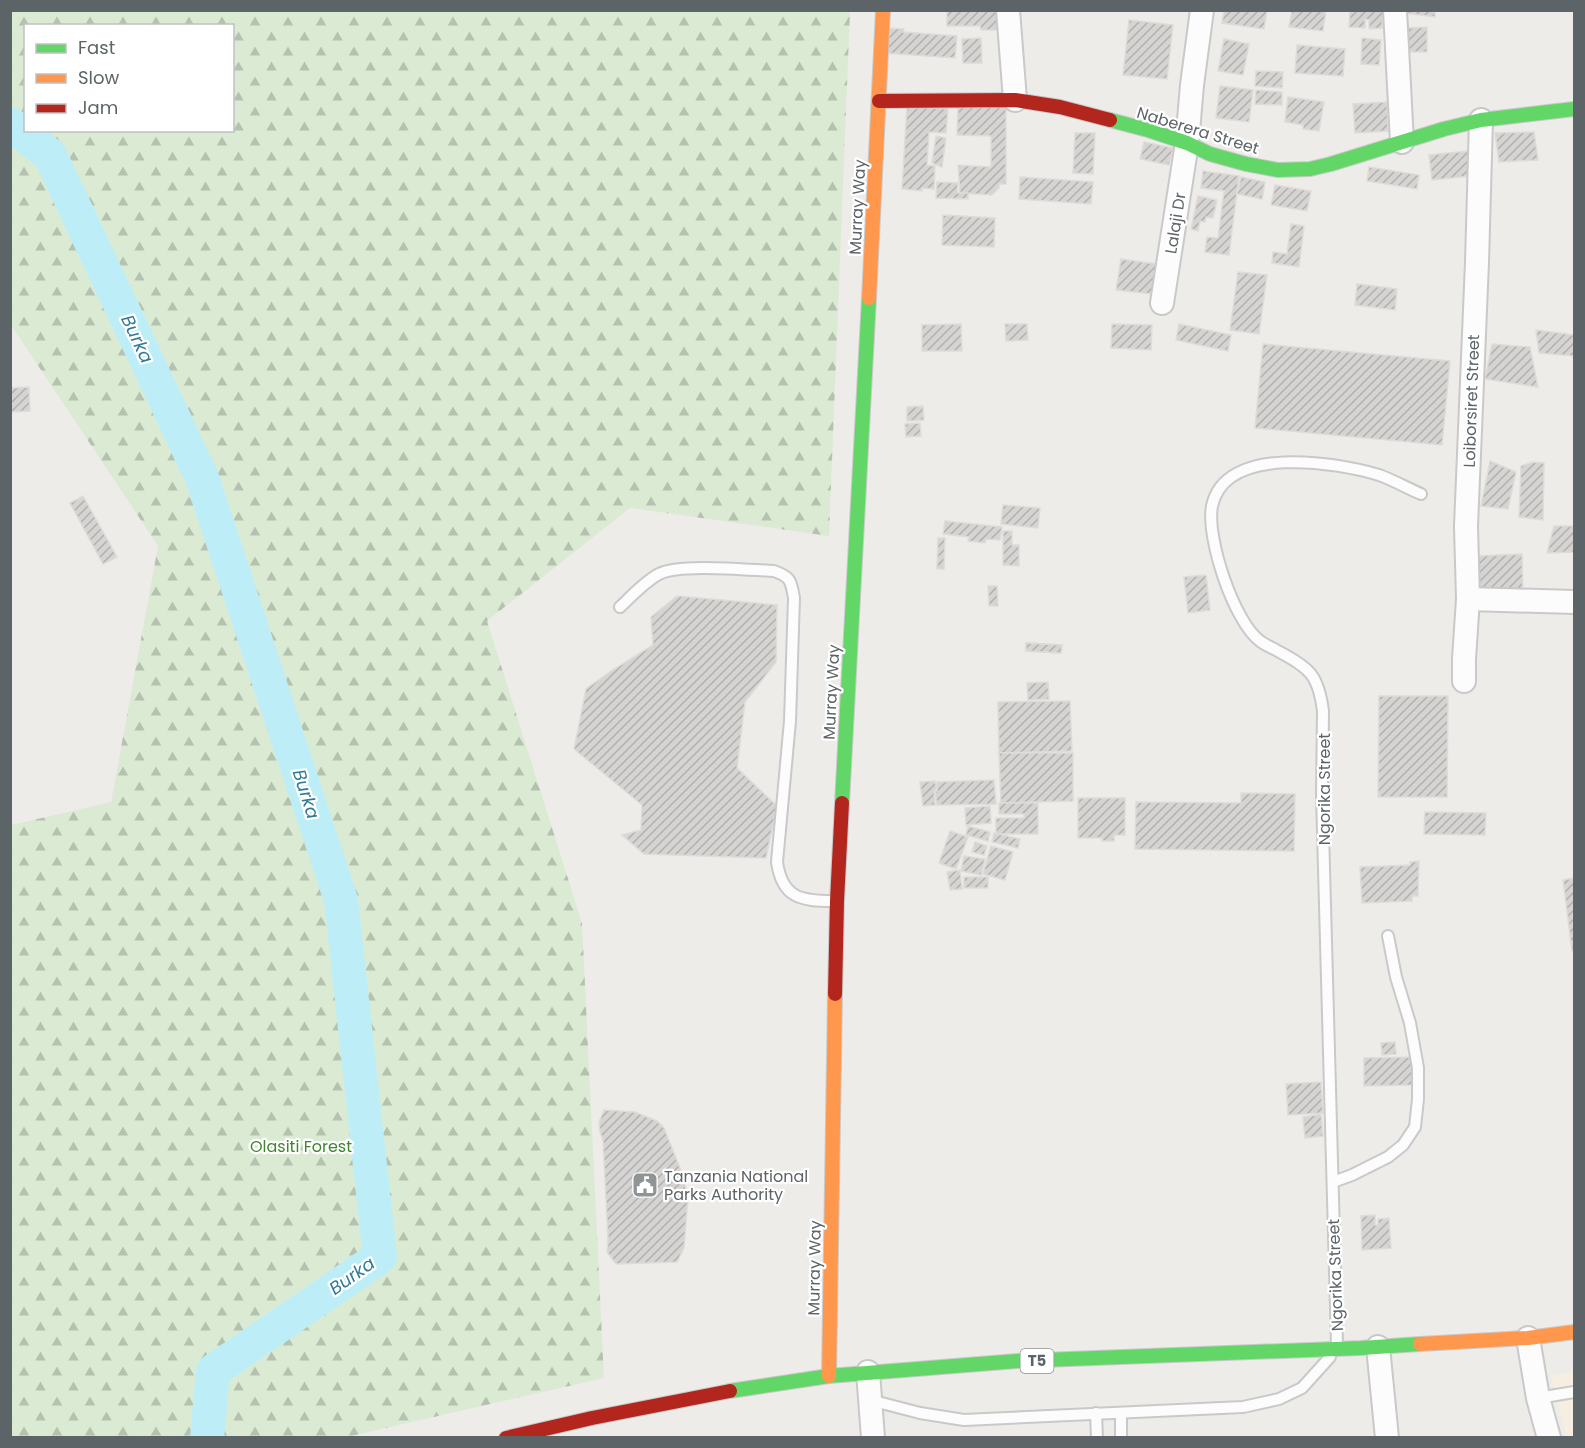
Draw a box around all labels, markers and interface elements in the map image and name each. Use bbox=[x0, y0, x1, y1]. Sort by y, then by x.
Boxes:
legend bbox=[24, 24, 234, 132]
text: Fast bbox=[78, 35, 115, 60]
text: Slow bbox=[78, 65, 120, 90]
text: Jam bbox=[78, 95, 118, 120]
street label: Naberera Street bbox=[1134, 101, 1262, 160]
street label: Murray Way bbox=[844, 159, 871, 255]
street label: Lalaji Dr bbox=[1159, 191, 1192, 255]
water label: Burka bbox=[115, 311, 159, 367]
street label: Loiborsiret Street bbox=[1458, 334, 1485, 468]
street label: Murray Way bbox=[818, 644, 845, 740]
street label: Ngorika Street bbox=[1313, 733, 1336, 845]
water label: Burka bbox=[287, 766, 326, 822]
park label: Olasiti Forest bbox=[250, 1135, 352, 1158]
place label: Tanzania National Parks Authority bbox=[664, 1165, 808, 1206]
public building icon: Tanzania National Parks Authority bbox=[630, 1170, 660, 1200]
street label: Ngorika Street bbox=[1322, 1218, 1349, 1332]
street label: Murray Way bbox=[802, 1220, 827, 1316]
water label: Burka bbox=[324, 1251, 380, 1300]
road number: T5 bbox=[1020, 1349, 1054, 1373]

